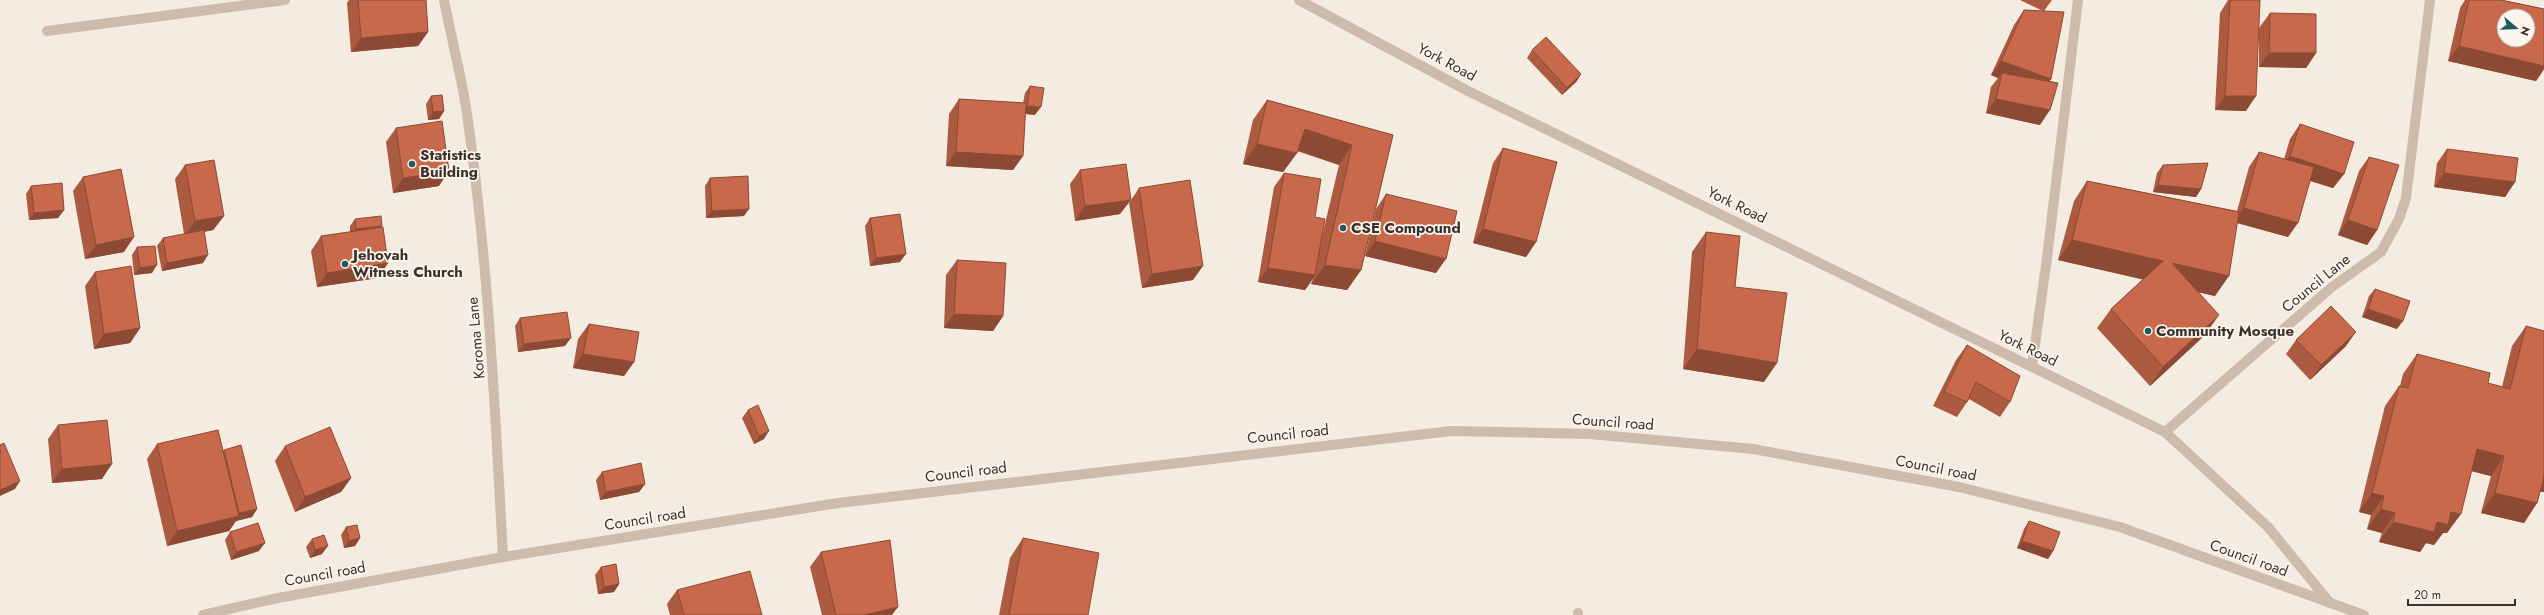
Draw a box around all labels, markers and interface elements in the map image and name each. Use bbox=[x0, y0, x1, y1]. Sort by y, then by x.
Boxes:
north arrow bbox=[2496, 8, 2536, 48]
text: N bbox=[2516, 25, 2534, 38]
street label: York Road bbox=[1414, 37, 1480, 87]
place label: Statistics Building bbox=[420, 144, 481, 183]
marker: Statistics Building bbox=[407, 159, 417, 169]
street label: York Road bbox=[1704, 181, 1770, 229]
place label: CSE Compound bbox=[1351, 217, 1461, 239]
marker: CSE Compound bbox=[1338, 223, 1348, 233]
place label: Jehovah Witness Church bbox=[350, 244, 463, 283]
street label: Council Lane bbox=[2277, 248, 2355, 318]
marker: Jehovah Witness Church bbox=[340, 259, 350, 269]
street label: Koroma Lane bbox=[461, 296, 491, 380]
place label: Community Mosque bbox=[2156, 320, 2294, 342]
street label: York Road bbox=[1995, 324, 2061, 372]
marker: Community Mosque bbox=[2143, 326, 2153, 336]
street label: Council road bbox=[1571, 408, 1655, 436]
street label: Council road bbox=[1246, 419, 1330, 449]
street label: Council road bbox=[1894, 449, 1978, 487]
street label: Council road bbox=[924, 456, 1008, 488]
street label: Council road bbox=[603, 502, 687, 536]
street label: Council road bbox=[2207, 534, 2291, 582]
street label: Council road bbox=[283, 556, 367, 592]
scale bar bbox=[2408, 581, 2515, 607]
text: 20 m bbox=[2414, 586, 2441, 604]

